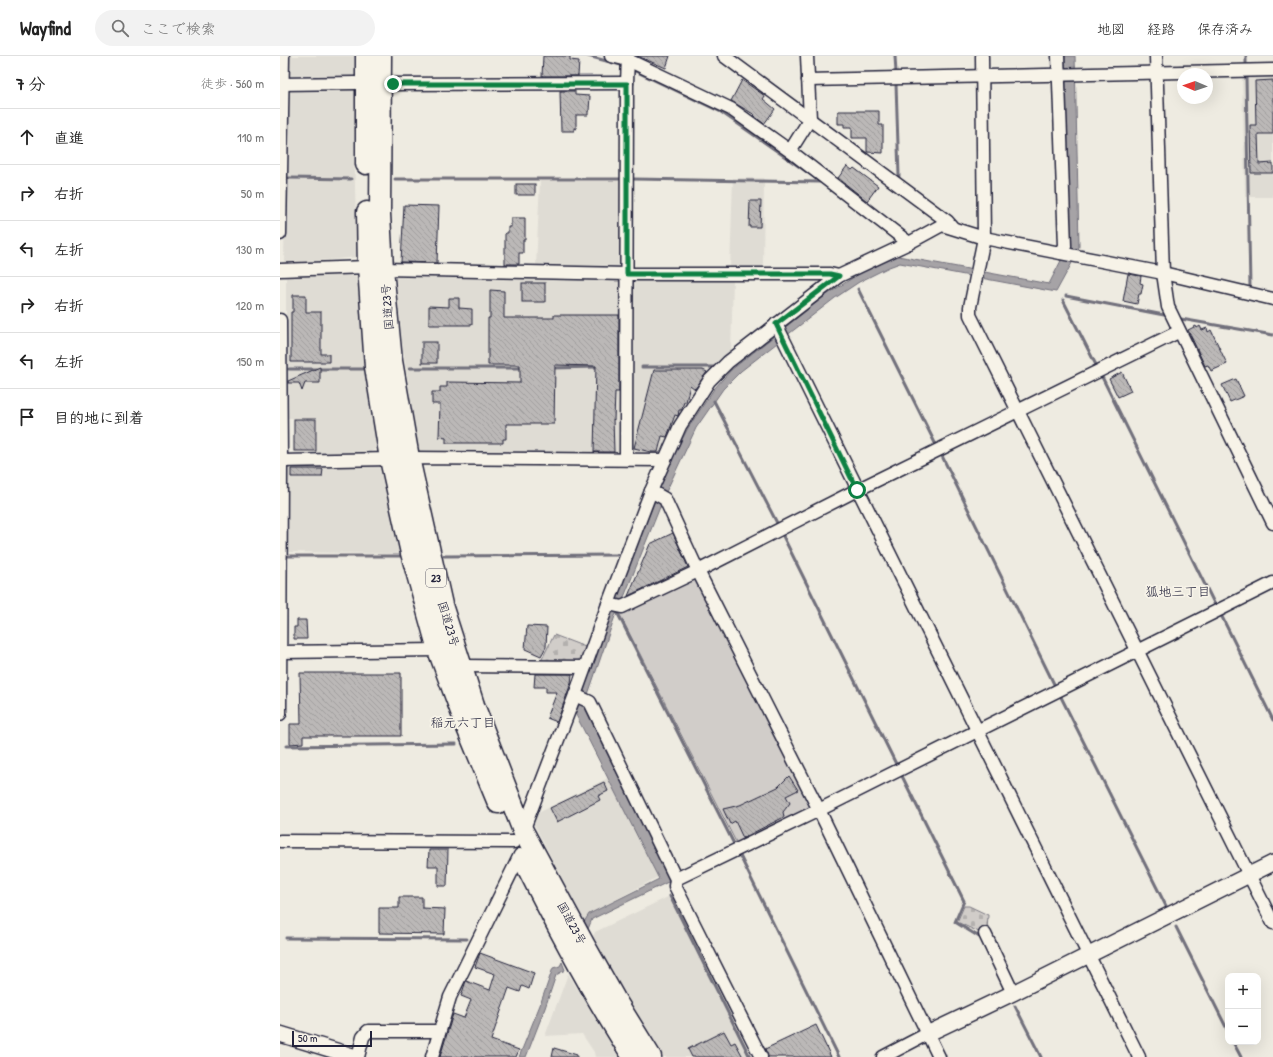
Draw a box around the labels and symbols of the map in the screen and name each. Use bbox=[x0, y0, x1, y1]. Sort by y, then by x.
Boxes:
north arrow bbox=[1177, 68, 1213, 104]
route end bbox=[384, 75, 402, 93]
street label: 国道23号 bbox=[376, 283, 398, 331]
route start bbox=[848, 481, 866, 499]
road number: 23 bbox=[426, 569, 446, 587]
district label: 狐地三丁目 bbox=[1145, 582, 1211, 600]
street label: 国道23号 bbox=[434, 599, 464, 649]
district label: 稲元六丁目 bbox=[430, 713, 496, 731]
street label: 国道23号 bbox=[553, 898, 591, 948]
scale bar bbox=[292, 1029, 372, 1048]

